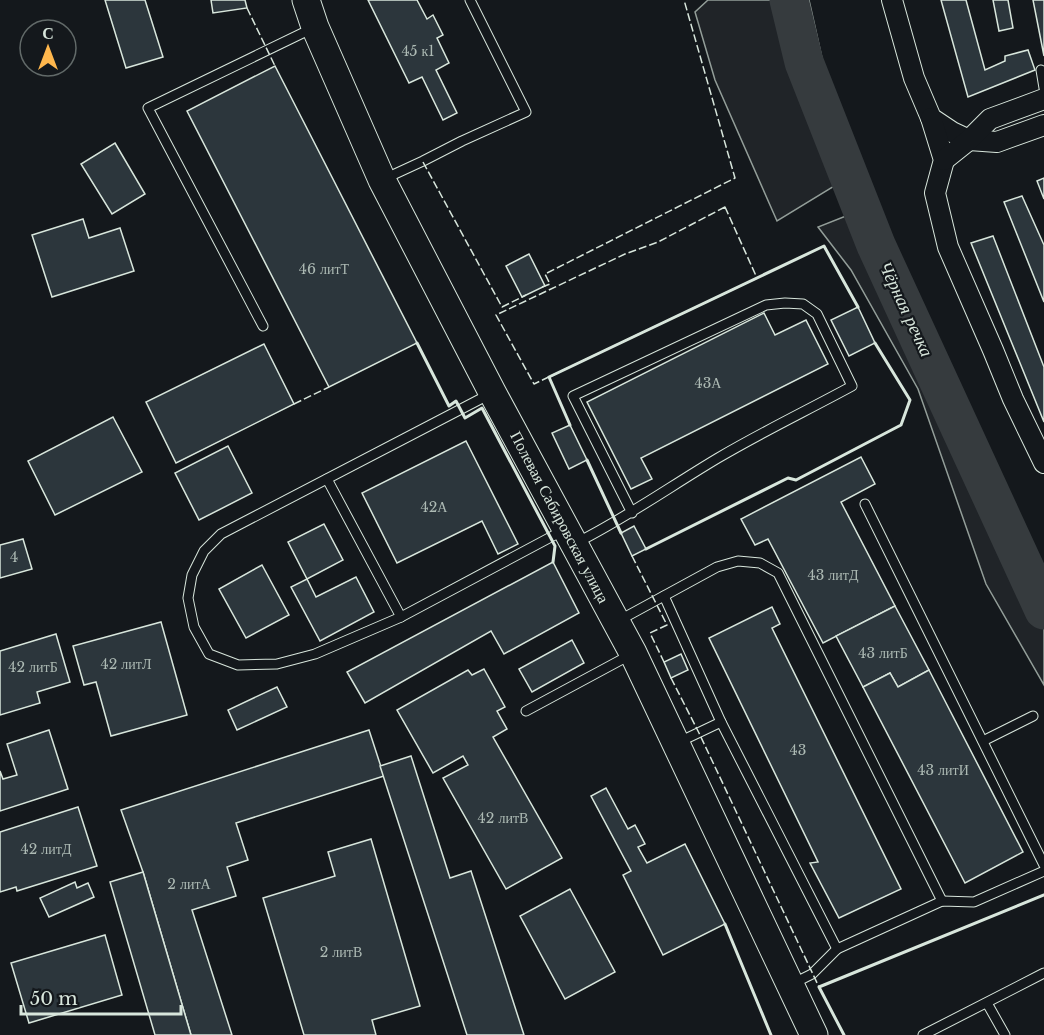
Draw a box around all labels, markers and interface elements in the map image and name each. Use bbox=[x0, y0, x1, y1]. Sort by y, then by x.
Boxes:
north arrow bbox=[18, 18, 78, 78]
text: С bbox=[42, 23, 54, 43]
house number: 45 к1 bbox=[401, 42, 435, 60]
water label: Чёрная речка bbox=[874, 258, 938, 360]
house number: 46 литТ bbox=[299, 260, 350, 278]
house number: 43А bbox=[695, 374, 722, 392]
street label: Полевая Сабировская улица bbox=[506, 428, 614, 606]
house number: 42А bbox=[421, 498, 448, 516]
house number: 4 bbox=[10, 548, 18, 566]
house number: 43 литД bbox=[808, 566, 859, 584]
house number: 43 литБ bbox=[858, 644, 908, 662]
house number: 42 литЛ bbox=[101, 655, 152, 673]
house number: 42 литБ bbox=[8, 658, 58, 676]
house number: 43 bbox=[790, 741, 806, 759]
house number: 43 литИ bbox=[917, 761, 969, 779]
house number: 42 литВ bbox=[478, 809, 528, 827]
house number: 42 литД bbox=[21, 840, 72, 858]
house number: 2 литА bbox=[167, 875, 212, 893]
house number: 2 литВ bbox=[320, 943, 362, 961]
scale bar bbox=[21, 978, 182, 1016]
text: 50 m bbox=[30, 988, 78, 1010]

